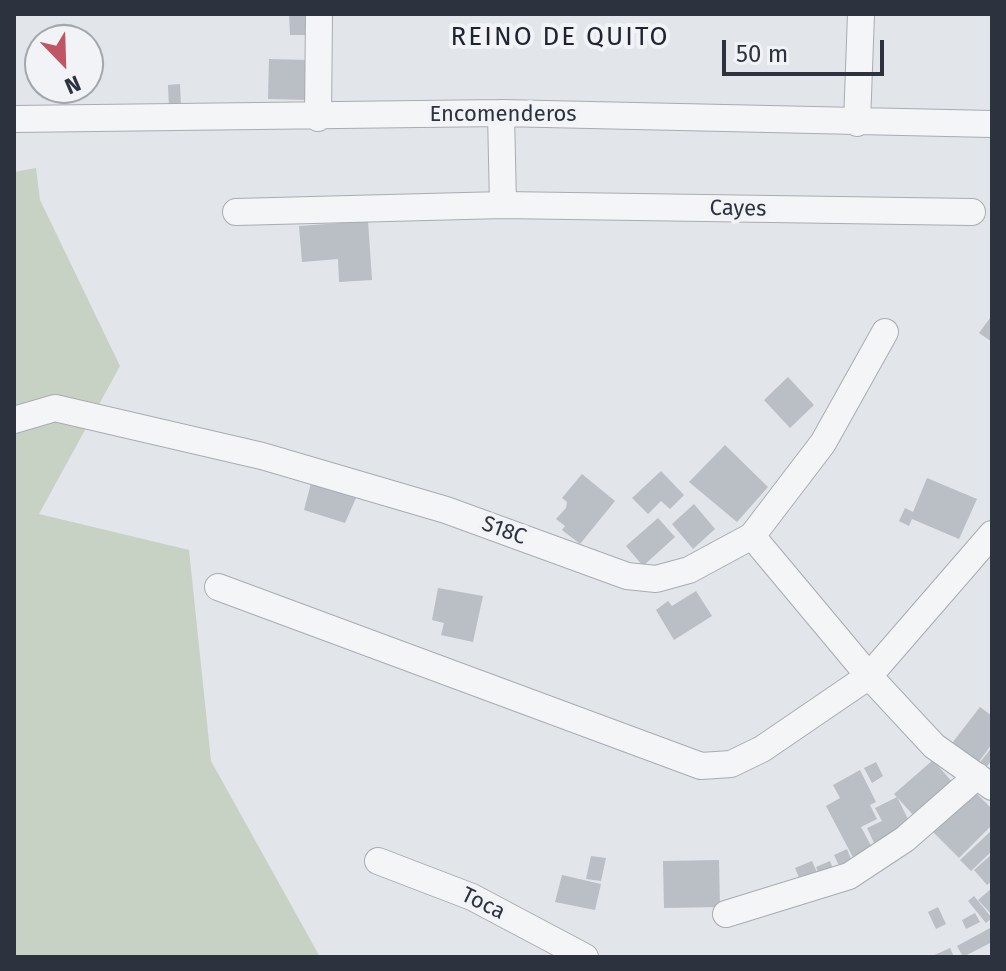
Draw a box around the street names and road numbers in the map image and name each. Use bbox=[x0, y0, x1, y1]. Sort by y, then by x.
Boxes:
street label: Encomenderos bbox=[429, 102, 577, 128]
street label: Cayes bbox=[709, 195, 767, 223]
street label: S18C bbox=[478, 511, 530, 551]
street label: Toca bbox=[457, 882, 509, 926]

